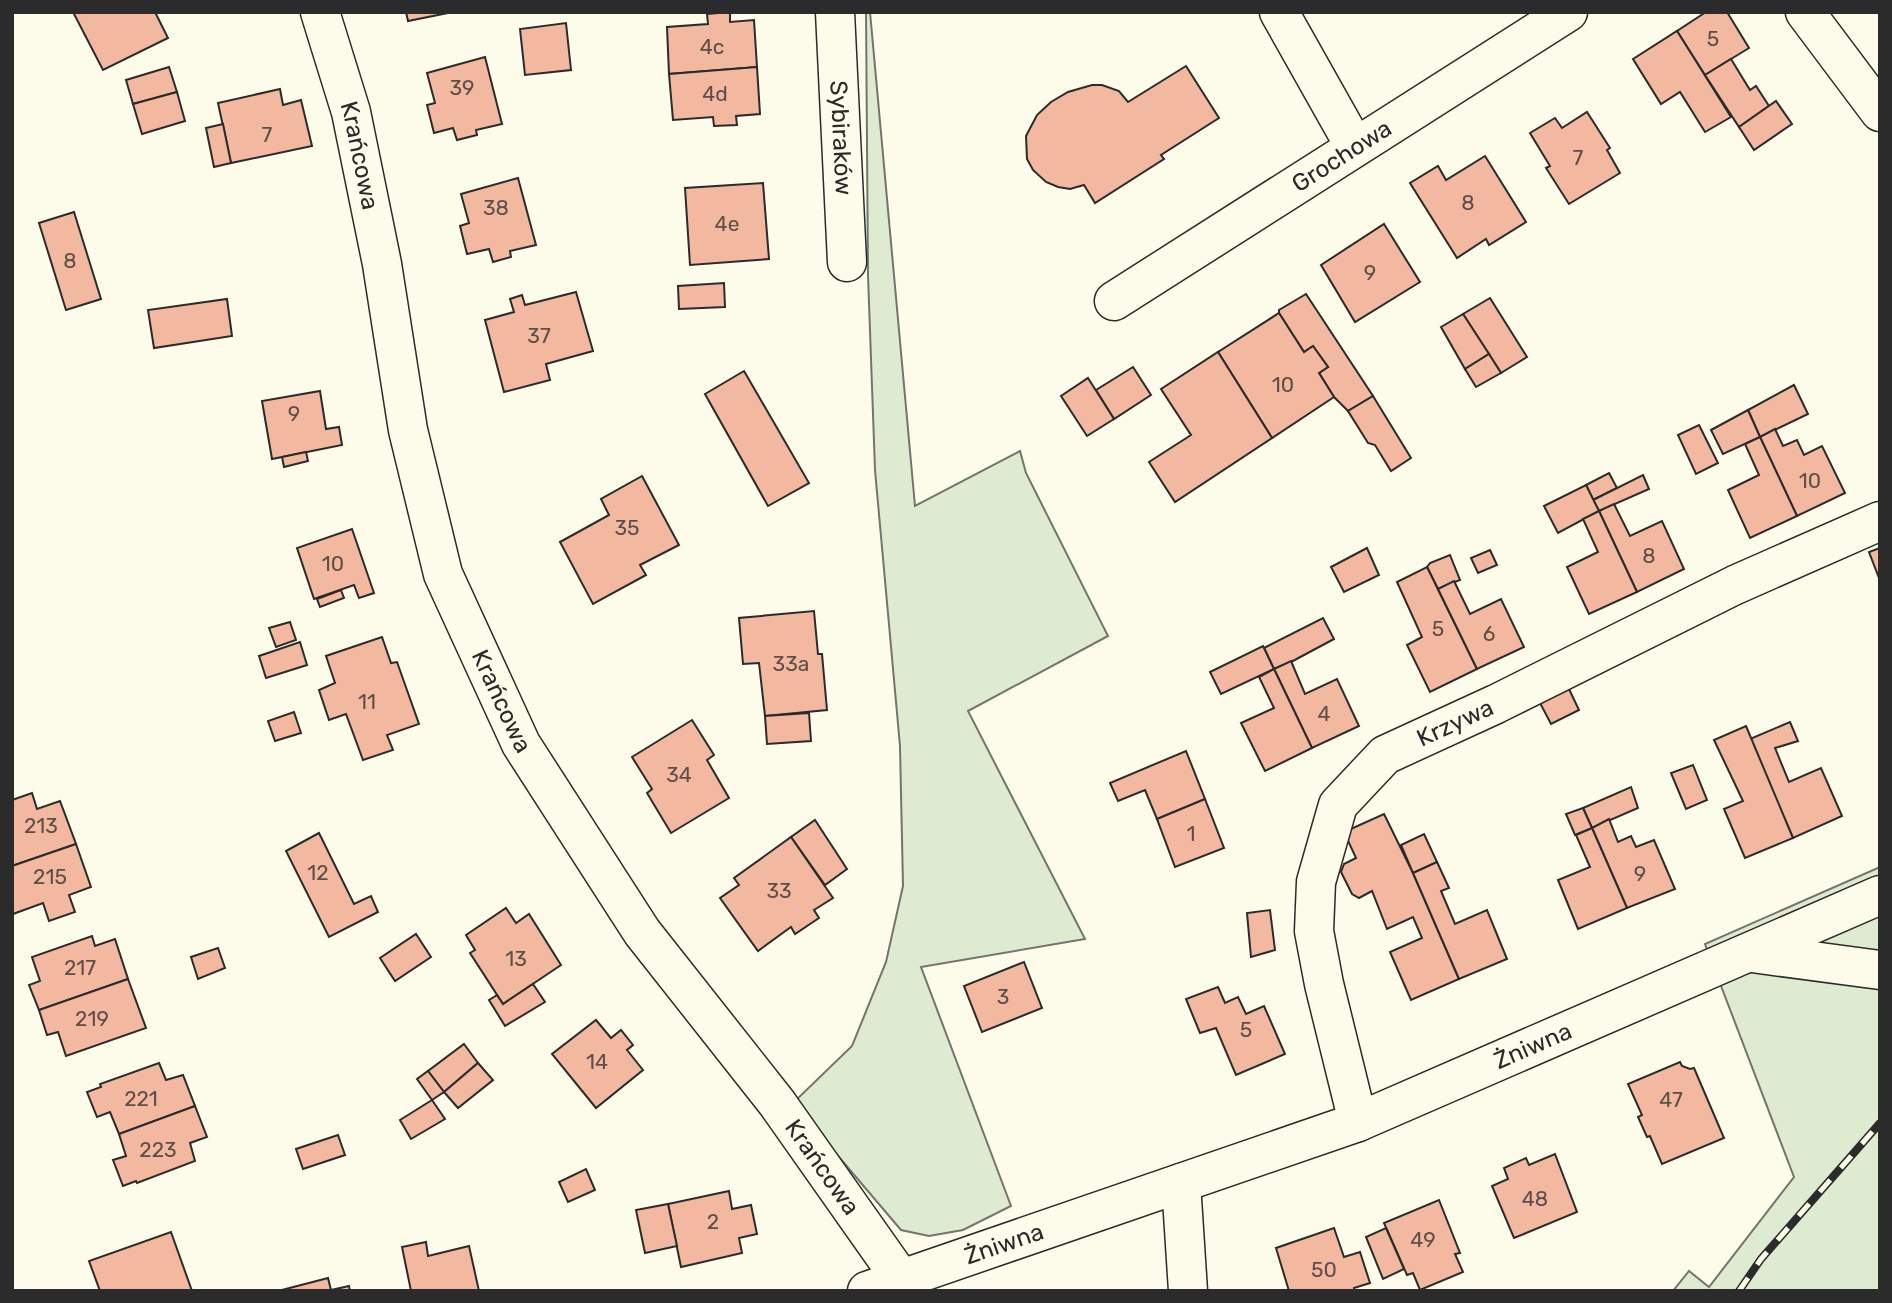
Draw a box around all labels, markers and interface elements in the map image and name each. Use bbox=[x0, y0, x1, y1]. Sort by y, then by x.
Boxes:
house number: 5 bbox=[1707, 26, 1719, 51]
house number: 4c bbox=[700, 34, 724, 59]
house number: 39 bbox=[449, 75, 475, 100]
street label: Sybiraków bbox=[824, 80, 858, 196]
house number: 4d bbox=[702, 81, 728, 106]
street label: Krańcowa bbox=[334, 98, 385, 212]
street label: Grochowa bbox=[1287, 114, 1397, 198]
house number: 7 bbox=[262, 122, 273, 147]
house number: 7 bbox=[1573, 145, 1584, 170]
house number: 8 bbox=[1461, 190, 1475, 215]
house number: 38 bbox=[483, 195, 509, 220]
house number: 4e bbox=[715, 211, 739, 236]
house number: 8 bbox=[63, 248, 77, 273]
house number: 9 bbox=[1364, 260, 1376, 285]
house number: 37 bbox=[527, 323, 551, 348]
house number: 10 bbox=[1272, 372, 1294, 397]
house number: 9 bbox=[288, 401, 300, 426]
house number: 10 bbox=[1799, 468, 1821, 493]
house number: 35 bbox=[614, 515, 640, 540]
house number: 8 bbox=[1642, 543, 1656, 568]
house number: 10 bbox=[322, 551, 344, 576]
house number: 5 bbox=[1432, 616, 1444, 641]
house number: 6 bbox=[1483, 621, 1495, 646]
street label: Krańcowa bbox=[466, 645, 537, 758]
house number: 33a bbox=[773, 651, 809, 676]
house number: 11 bbox=[358, 689, 376, 714]
street label: Krzywa bbox=[1412, 693, 1498, 752]
house number: 4 bbox=[1317, 701, 1331, 726]
house number: 34 bbox=[666, 762, 692, 787]
house number: 213 bbox=[24, 813, 58, 838]
house number: 1 bbox=[1187, 821, 1196, 846]
house number: 12 bbox=[307, 860, 329, 885]
house number: 9 bbox=[1634, 861, 1646, 886]
house number: 215 bbox=[33, 864, 67, 889]
house number: 33 bbox=[766, 878, 792, 903]
house number: 13 bbox=[505, 946, 527, 971]
house number: 217 bbox=[64, 955, 96, 980]
house number: 3 bbox=[997, 984, 1009, 1009]
house number: 219 bbox=[75, 1006, 109, 1031]
house number: 5 bbox=[1240, 1017, 1252, 1042]
street label: Żniwna bbox=[1490, 1017, 1576, 1075]
house number: 14 bbox=[586, 1049, 608, 1074]
house number: 221 bbox=[124, 1086, 158, 1111]
house number: 47 bbox=[1659, 1087, 1683, 1112]
street label: Krańcowa bbox=[779, 1114, 865, 1220]
house number: 223 bbox=[139, 1137, 177, 1162]
house number: 48 bbox=[1522, 1186, 1548, 1211]
house number: 2 bbox=[707, 1209, 719, 1234]
street label: Żniwna bbox=[961, 1217, 1047, 1270]
house number: 49 bbox=[1410, 1227, 1436, 1252]
house number: 50 bbox=[1311, 1257, 1337, 1282]

